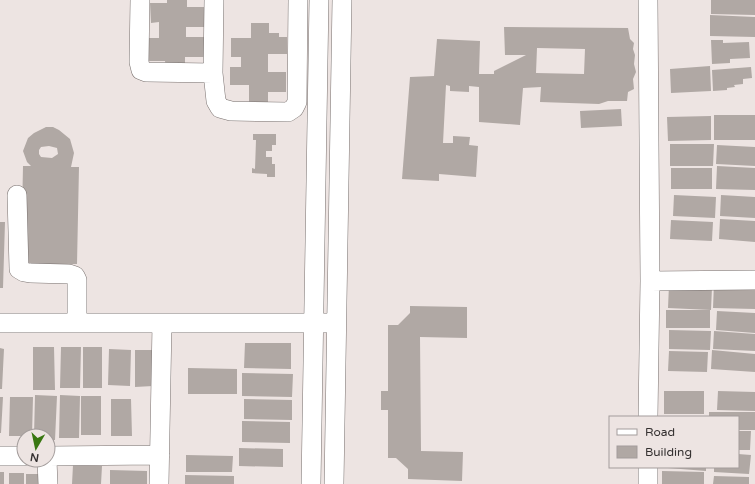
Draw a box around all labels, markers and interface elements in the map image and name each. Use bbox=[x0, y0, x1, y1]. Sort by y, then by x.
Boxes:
legend bbox=[609, 416, 739, 468]
text: Road bbox=[645, 425, 675, 439]
north arrow bbox=[16, 428, 56, 468]
text: Building bbox=[645, 445, 692, 459]
text: N bbox=[29, 450, 40, 464]

